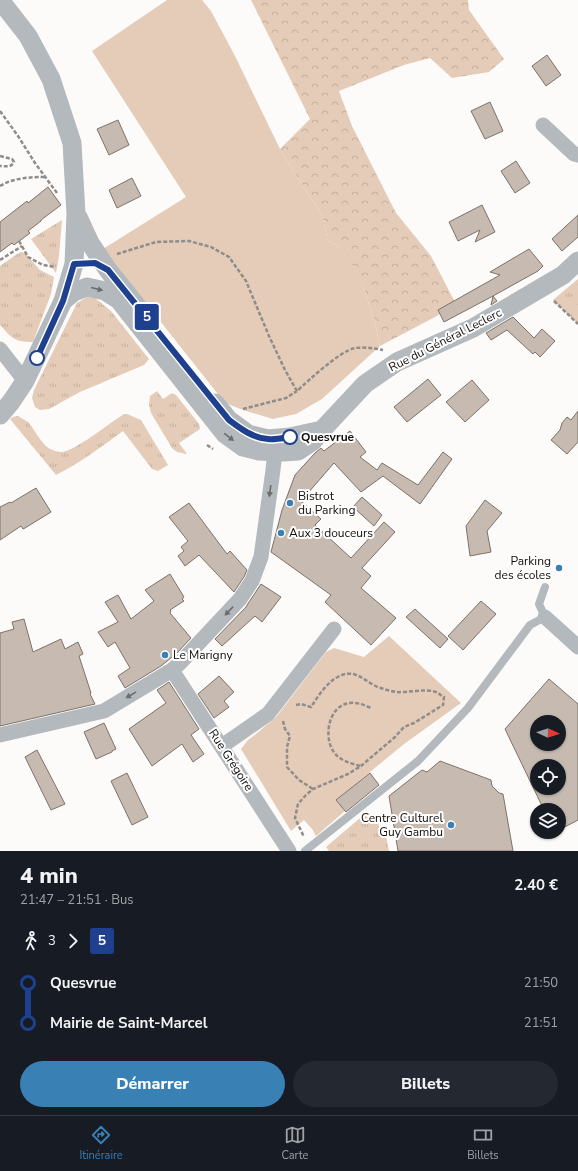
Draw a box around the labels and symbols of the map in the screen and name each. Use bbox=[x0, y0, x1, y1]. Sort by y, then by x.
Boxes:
one-way arrow bbox=[92, 286, 104, 292]
line badge: 5 bbox=[134, 304, 160, 330]
street label: Rue du Général Leclerc bbox=[386, 304, 505, 375]
unlabelled marker bbox=[29, 350, 45, 366]
marker: Quesvrue bbox=[282, 429, 298, 445]
place label: Quesvrue bbox=[301, 429, 355, 445]
one-way arrow bbox=[223, 432, 234, 441]
one-way arrow bbox=[267, 485, 273, 497]
place label: Bistrot du Parking bbox=[298, 488, 355, 518]
marker: Bistrot du Parking bbox=[285, 498, 295, 508]
place label: Aux 3 douceurs bbox=[289, 525, 373, 541]
marker: Aux 3 douceurs bbox=[276, 528, 286, 538]
place label: Parking des écoles bbox=[495, 553, 551, 583]
marker: Parking des écoles bbox=[554, 563, 564, 573]
one-way arrow bbox=[225, 606, 234, 615]
place label: Le Marigny bbox=[173, 647, 233, 663]
marker: Le Marigny bbox=[160, 650, 170, 660]
one-way arrow bbox=[125, 691, 137, 698]
north arrow bbox=[530, 715, 566, 751]
street label: Rue Grégoire bbox=[205, 726, 257, 794]
place label: Centre Culturel Guy Gambu bbox=[361, 810, 443, 840]
marker: Centre Culturel Guy Gambu bbox=[446, 820, 456, 830]

